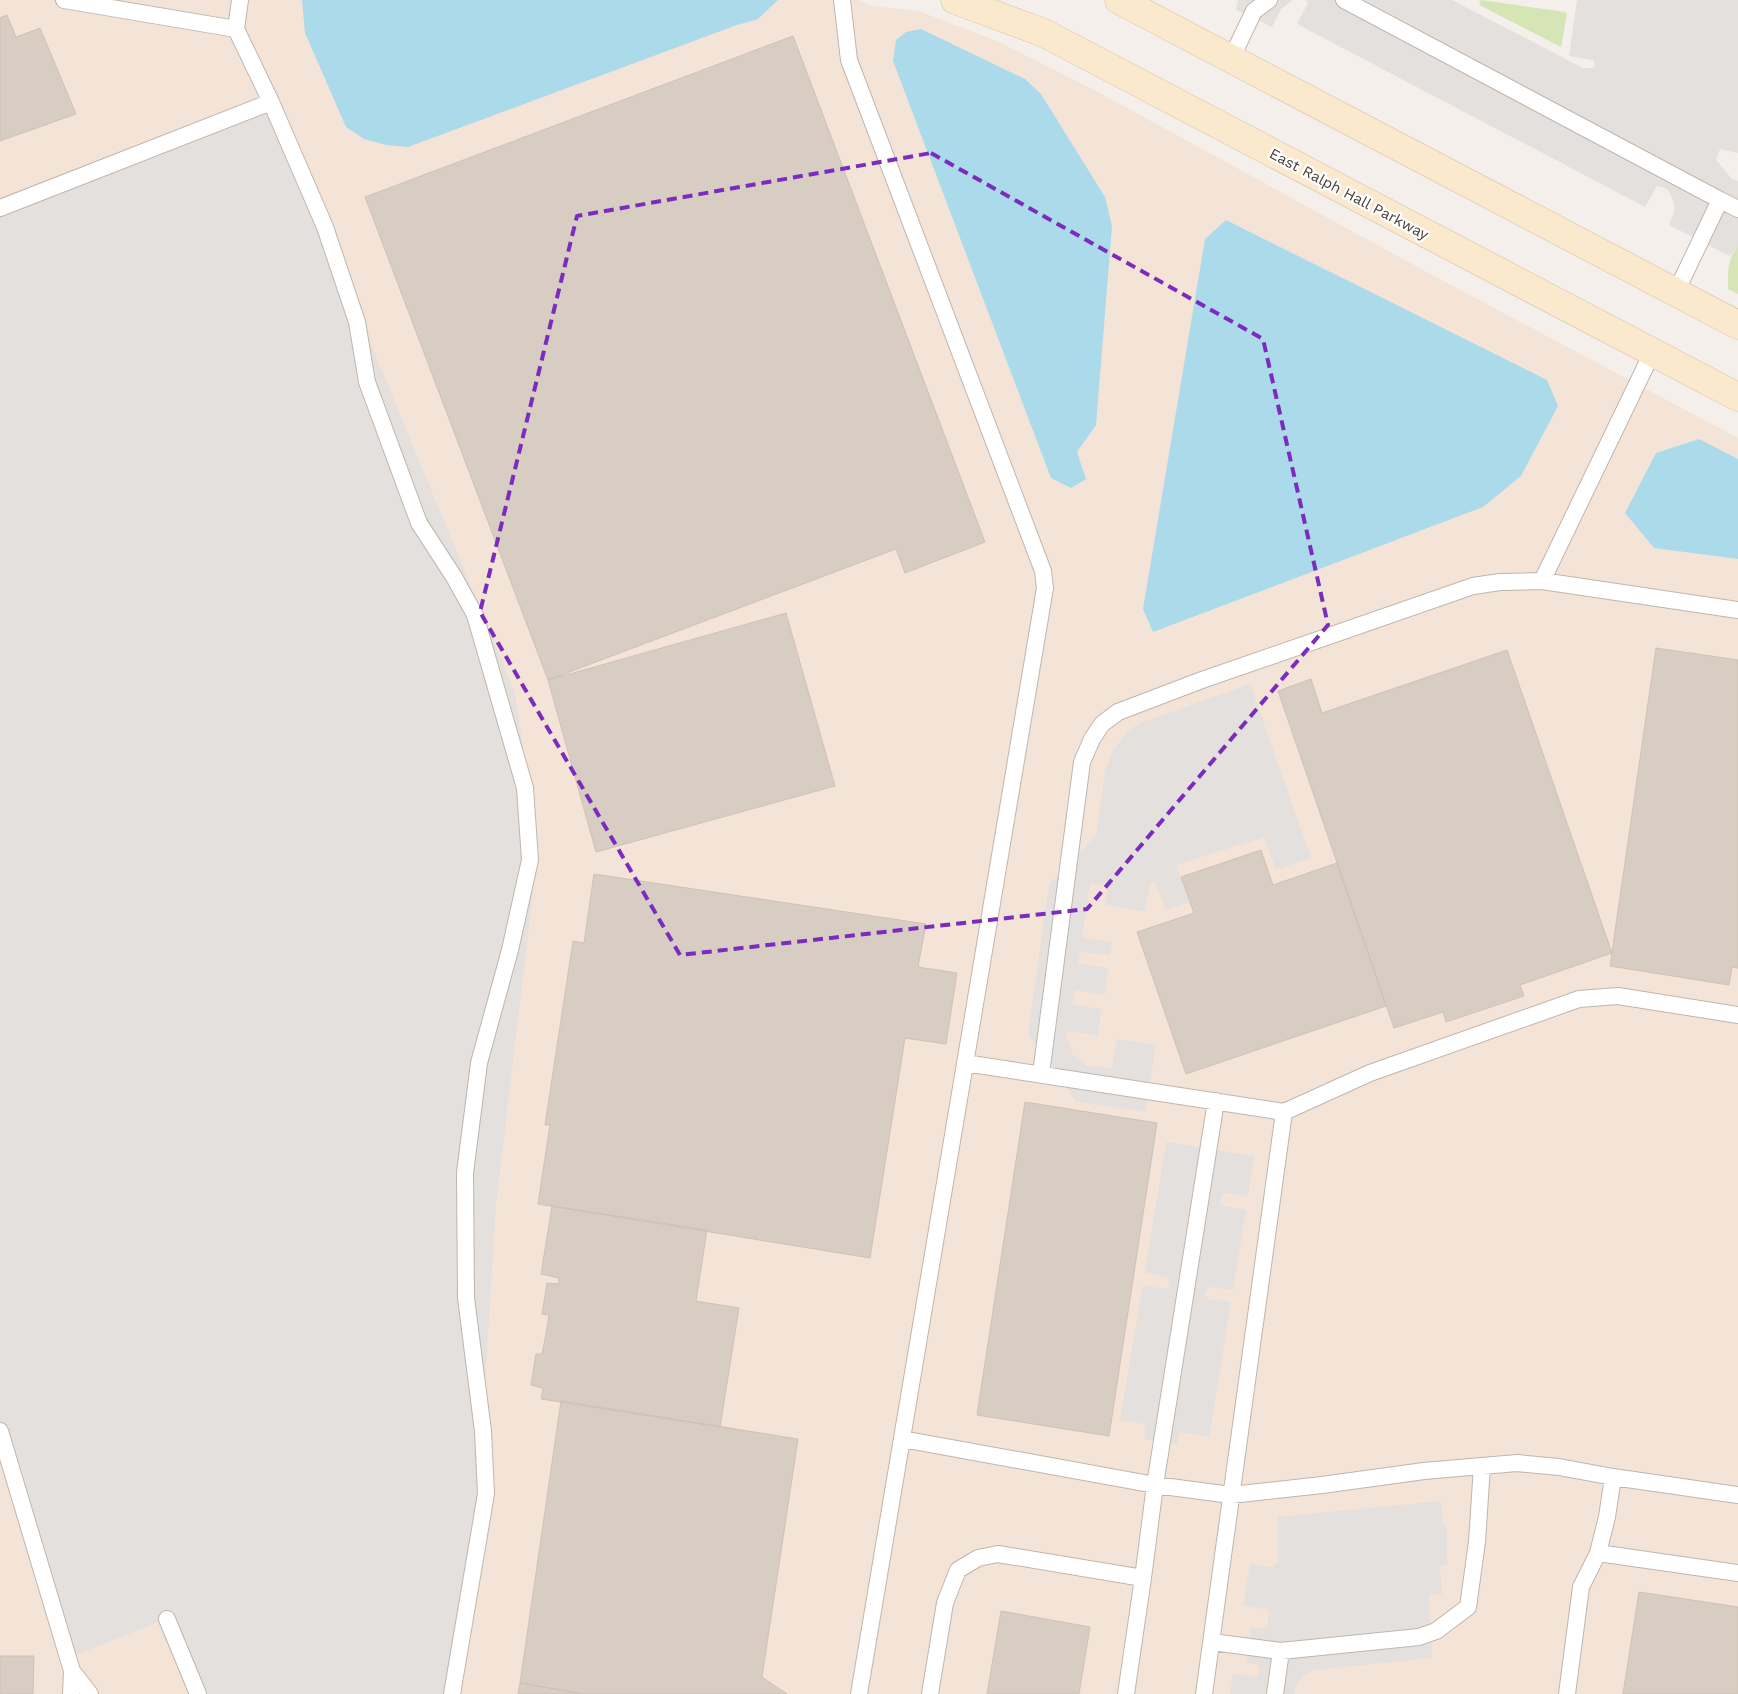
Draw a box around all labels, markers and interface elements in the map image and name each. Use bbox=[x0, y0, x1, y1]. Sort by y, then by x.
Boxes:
street label: East Ralph Hall Parkway bbox=[1266, 144, 1432, 244]

